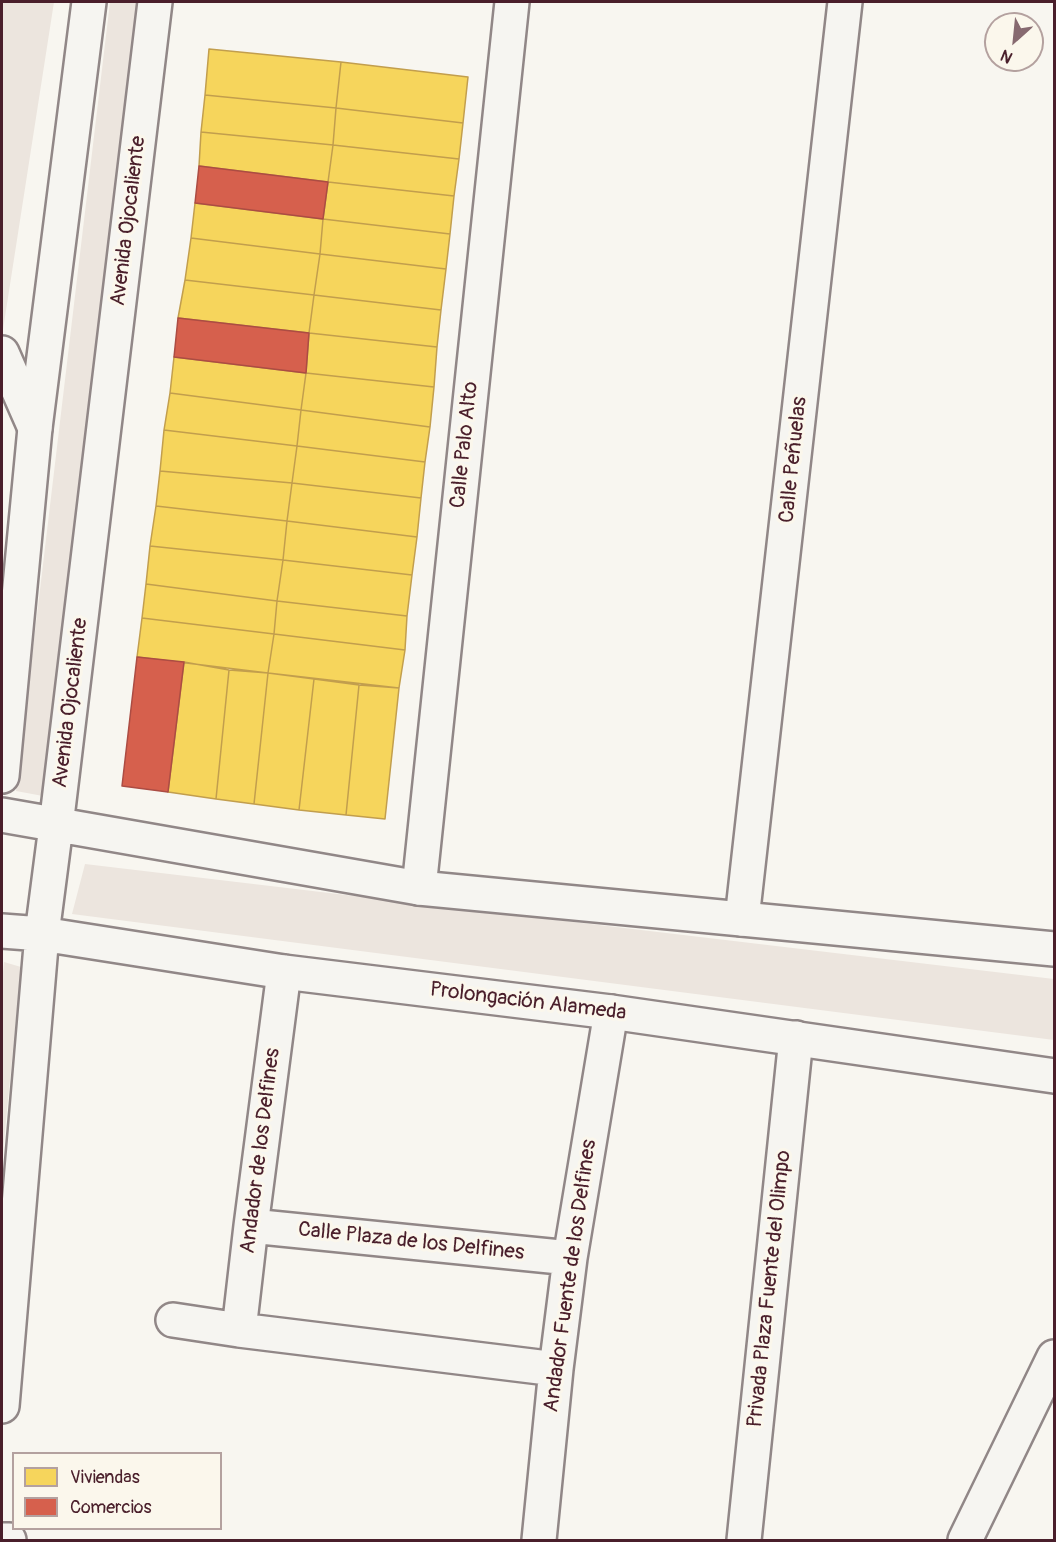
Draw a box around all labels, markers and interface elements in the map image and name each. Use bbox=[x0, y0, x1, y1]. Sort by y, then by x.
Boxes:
north arrow bbox=[984, 12, 1044, 72]
text: N bbox=[997, 45, 1016, 68]
street label: Avenida Ojocaliente bbox=[106, 135, 152, 307]
street label: Calle Palo Alto bbox=[446, 380, 484, 510]
street label: Calle Peñuelas bbox=[775, 396, 813, 524]
street label: Avenida Ojocaliente bbox=[48, 617, 94, 789]
street label: Prolongación Alameda bbox=[428, 977, 628, 1027]
street label: Andador de los Delfines bbox=[236, 1047, 286, 1255]
street label: Andador Fuente de los Delfines bbox=[539, 1138, 603, 1414]
street label: Privada Plaza Fuente del Olimpo bbox=[743, 1149, 797, 1429]
street label: Calle Plaza de los Delfines bbox=[297, 1218, 525, 1266]
legend bbox=[12, 1452, 222, 1530]
text: Viviendas bbox=[70, 1466, 140, 1489]
text: Comercios bbox=[70, 1496, 152, 1519]

